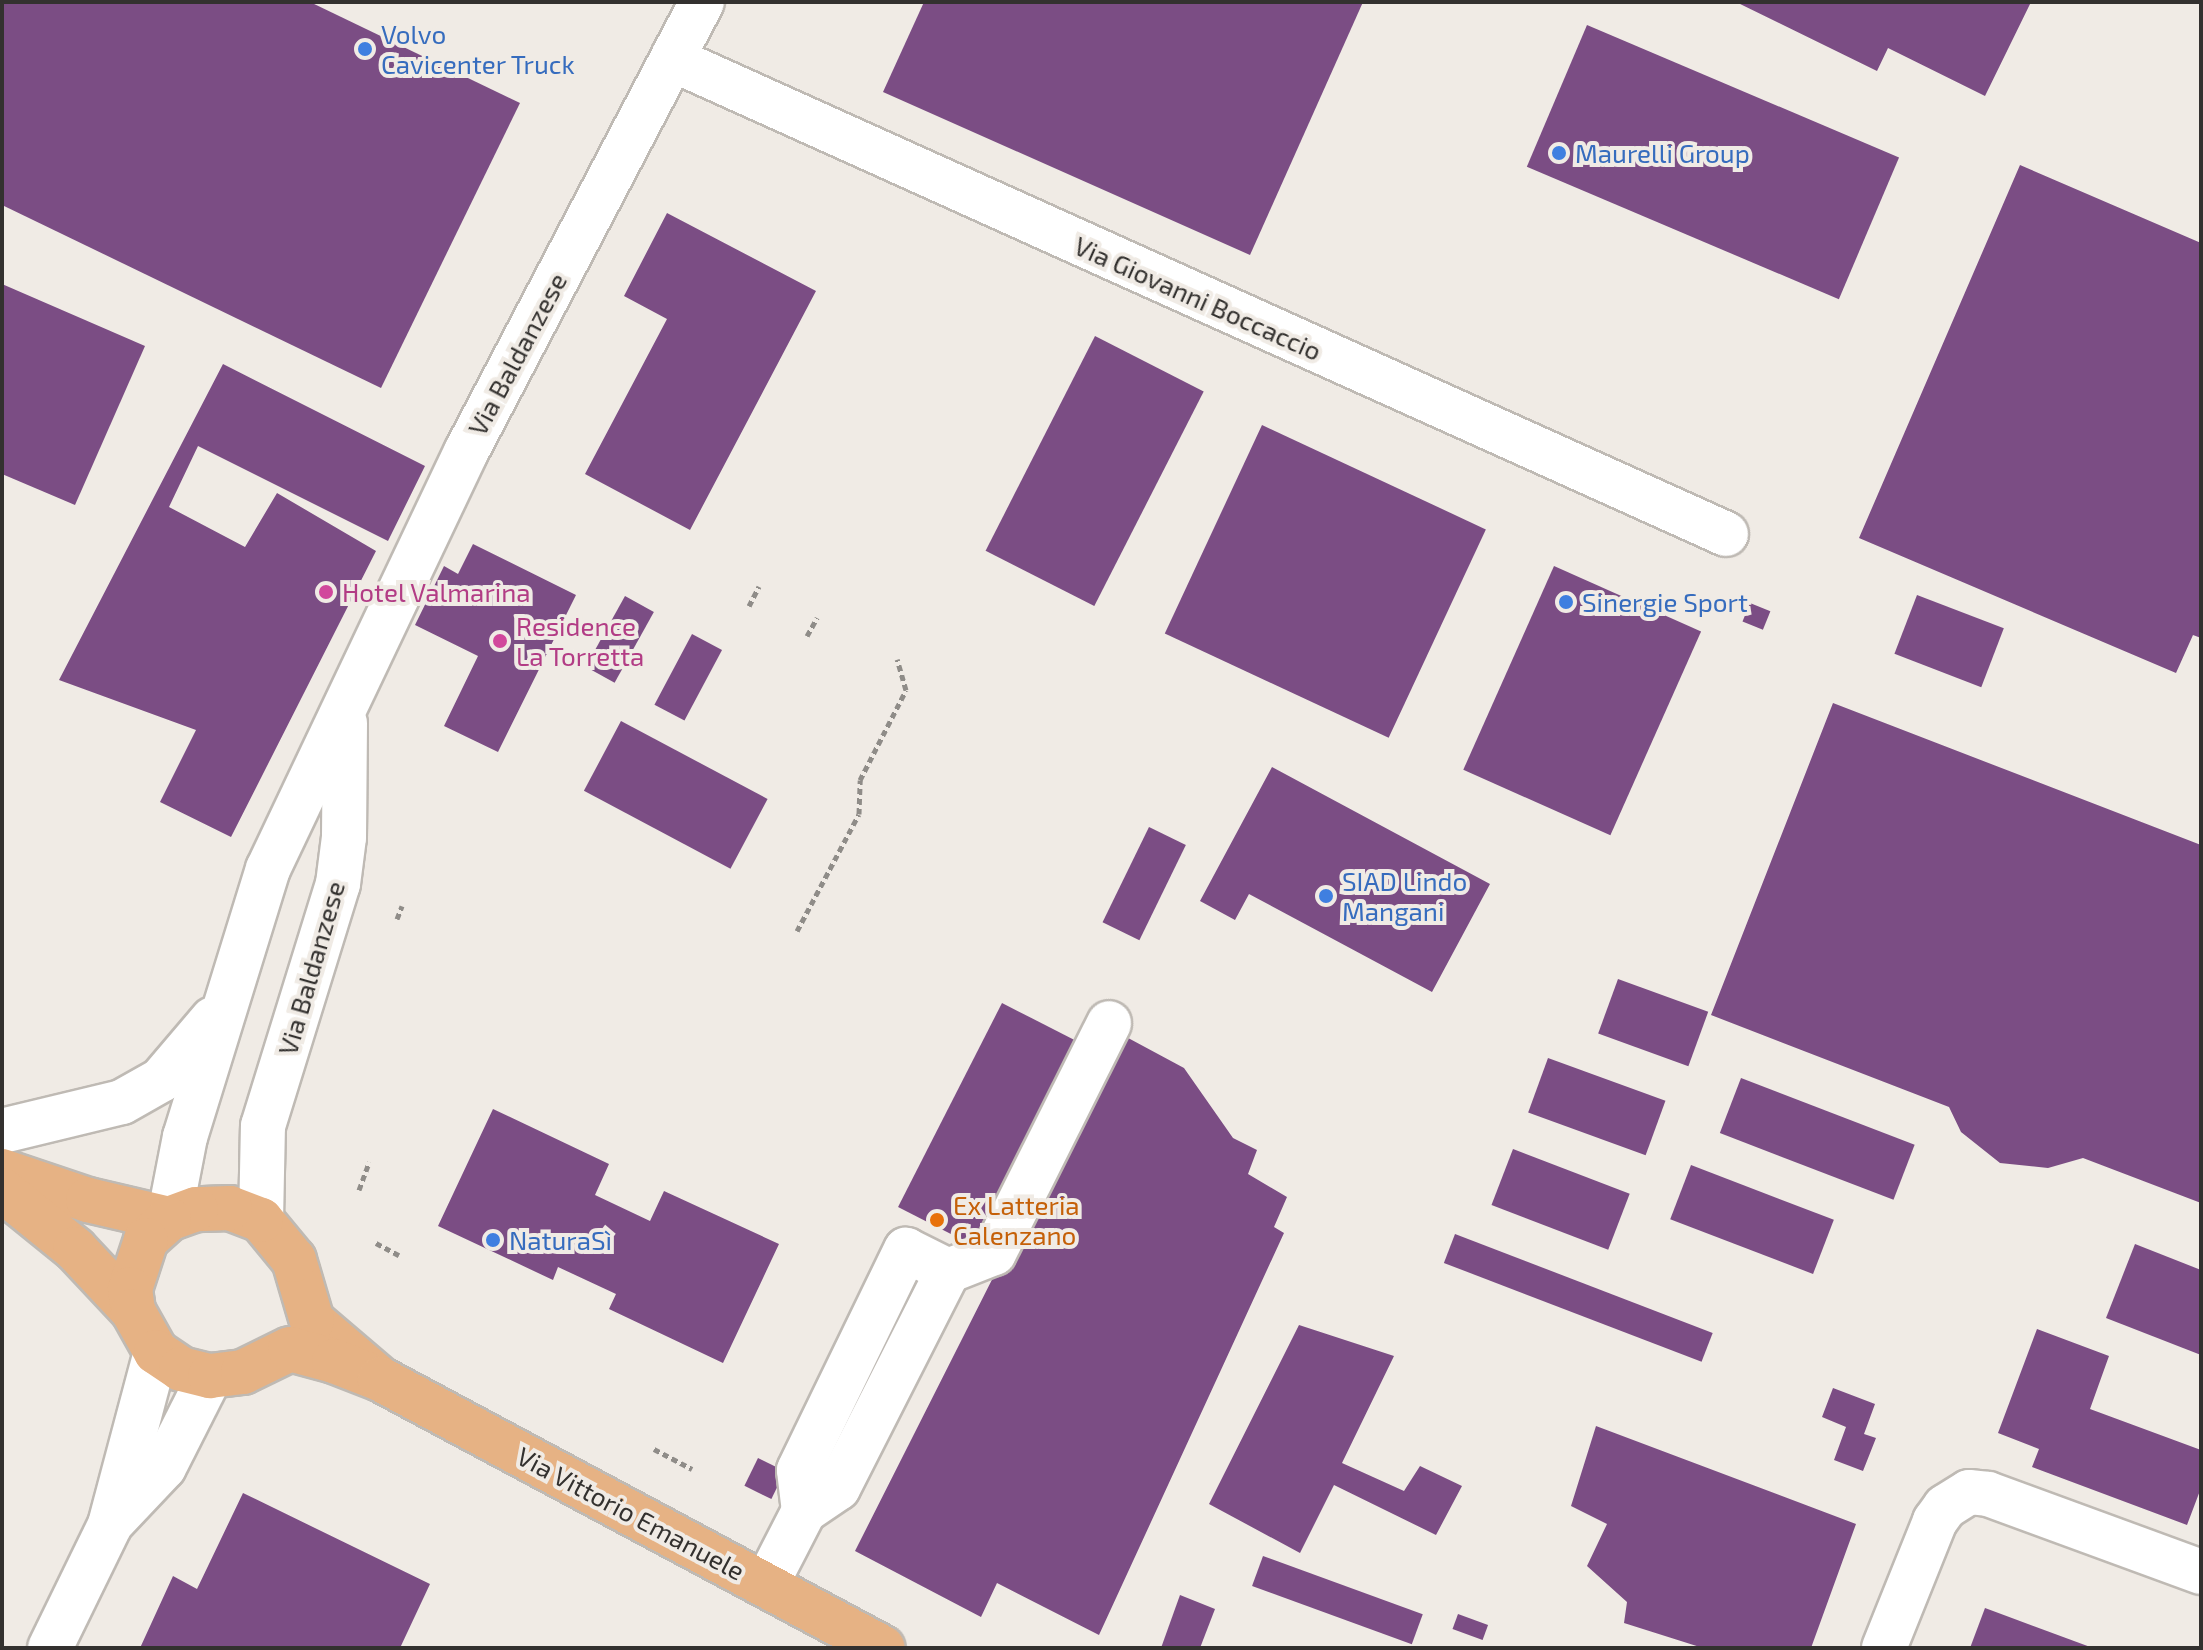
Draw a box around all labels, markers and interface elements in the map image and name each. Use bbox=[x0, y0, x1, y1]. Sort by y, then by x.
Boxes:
place label: Volvo Cavicenter Truck bbox=[381, 18, 576, 80]
marker: Volvo Cavicenter Truck bbox=[356, 40, 374, 58]
place label: Maurelli Group bbox=[1575, 137, 1750, 169]
marker: Maurelli Group bbox=[1550, 144, 1568, 162]
street label: Via Giovanni Boccaccio bbox=[1070, 229, 1326, 367]
street label: Via Baldanzese bbox=[461, 268, 573, 440]
place label: Hotel Valmarina bbox=[342, 576, 532, 608]
marker: Hotel Valmarina bbox=[317, 583, 335, 601]
place label: Sinergie Sport bbox=[1582, 586, 1748, 618]
marker: Sinergie Sport bbox=[1557, 593, 1575, 611]
place label: Residence La Torretta bbox=[516, 610, 645, 672]
marker: Residence La Torretta bbox=[491, 632, 509, 650]
place label: SIAD Lindo Mangani bbox=[1342, 865, 1467, 926]
street label: Via Baldanzese bbox=[271, 878, 351, 1058]
marker: SIAD Lindo Mangani bbox=[1317, 887, 1335, 905]
place label: Ex Latteria Calenzano bbox=[953, 1189, 1080, 1250]
marker: Ex Latteria Calenzano bbox=[928, 1211, 946, 1229]
place label: NaturaSì bbox=[509, 1224, 612, 1256]
marker: NaturaSì bbox=[484, 1231, 502, 1249]
street label: Via Vittorio Emanuele bbox=[512, 1440, 750, 1586]

